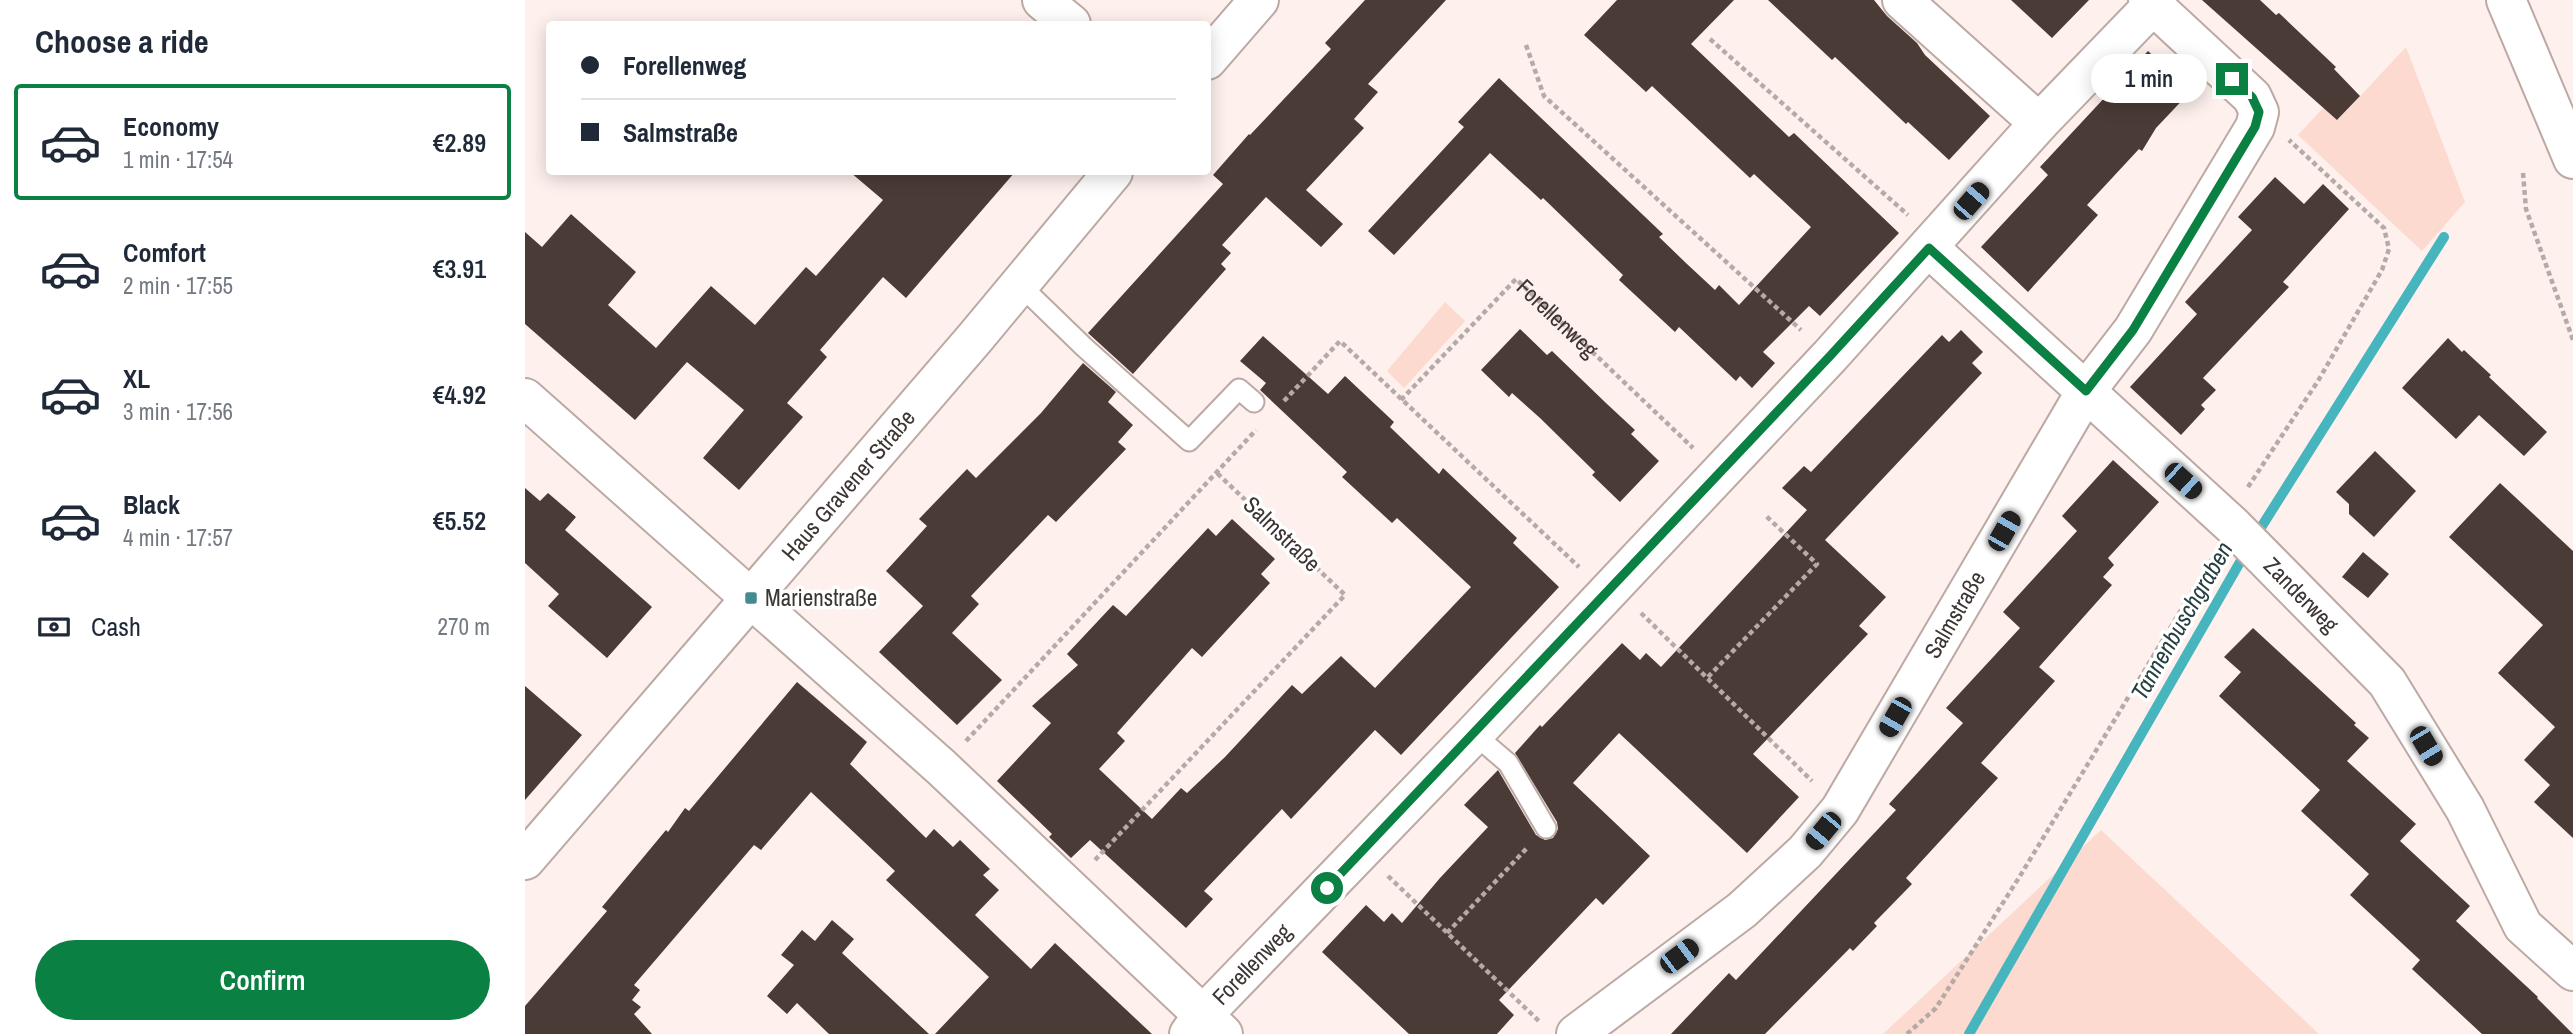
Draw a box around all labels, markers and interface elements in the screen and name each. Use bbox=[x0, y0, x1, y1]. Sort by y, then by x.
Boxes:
text: Choose a ride bbox=[35, 20, 209, 63]
text: Forellenweg bbox=[623, 48, 746, 83]
callout: 1 min bbox=[2092, 55, 2207, 104]
text: 1 min bbox=[2125, 63, 2173, 94]
route end bbox=[2216, 63, 2248, 95]
text: Economy bbox=[123, 109, 219, 144]
icon: car bbox=[39, 111, 102, 174]
text: Salmstraße bbox=[623, 115, 738, 150]
text: €2.89 bbox=[433, 125, 486, 160]
text: 1 min · 17:54 bbox=[123, 144, 233, 175]
car bbox=[1950, 178, 1993, 224]
text: Comfort bbox=[123, 235, 206, 270]
icon: car bbox=[39, 237, 102, 300]
text: €3.91 bbox=[433, 251, 486, 286]
text: 2 min · 17:55 bbox=[123, 270, 233, 301]
street label: Forellenweg bbox=[1510, 272, 1606, 365]
text: XL bbox=[123, 361, 150, 396]
icon: car bbox=[39, 363, 102, 426]
text: €4.92 bbox=[433, 377, 486, 412]
text: 3 min · 17:56 bbox=[123, 396, 233, 427]
street label: Haus Gravener Straße bbox=[774, 403, 922, 567]
car bbox=[2161, 459, 2206, 503]
text: Black bbox=[123, 487, 180, 522]
icon: car bbox=[39, 489, 102, 552]
street label: Salmstraße bbox=[1237, 489, 1328, 578]
text: €5.52 bbox=[433, 503, 486, 538]
car bbox=[1985, 508, 2024, 554]
text: 4 min · 17:57 bbox=[123, 522, 233, 553]
water label: Tannenbuschgraben bbox=[2123, 535, 2239, 706]
street label: Zanderweg bbox=[2257, 550, 2346, 640]
street label: Salmstraße bbox=[1916, 565, 1992, 664]
place label: Marienstraße bbox=[765, 582, 877, 613]
marker: Marienstraße bbox=[743, 590, 759, 606]
icon: cash bbox=[35, 608, 73, 646]
text: Cash bbox=[91, 609, 141, 644]
text: 270 m bbox=[438, 611, 490, 642]
car bbox=[1876, 694, 1915, 740]
car bbox=[2407, 723, 2446, 769]
car bbox=[1802, 808, 1845, 854]
route start bbox=[1311, 872, 1343, 904]
street label: Forellenweg bbox=[1205, 916, 1298, 1011]
car bbox=[1656, 935, 1703, 977]
button: Confirm bbox=[35, 940, 490, 1020]

